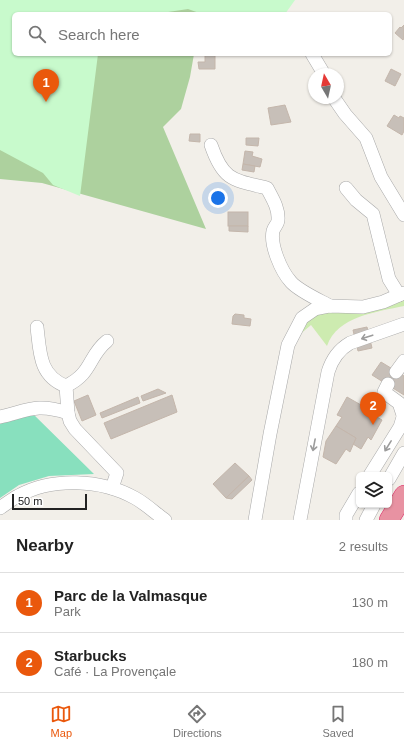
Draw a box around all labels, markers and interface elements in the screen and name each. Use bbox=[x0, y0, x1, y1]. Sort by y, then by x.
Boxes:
search box bbox=[12, 12, 392, 56]
icon: search bbox=[26, 23, 48, 45]
text: Search here bbox=[58, 26, 140, 43]
north arrow bbox=[308, 68, 344, 104]
pin: 1 bbox=[33, 69, 59, 102]
your location bbox=[208, 188, 228, 208]
one-way arrow bbox=[362, 334, 374, 342]
pin: 2 bbox=[360, 392, 386, 425]
one-way arrow bbox=[310, 438, 318, 451]
one-way arrow bbox=[384, 440, 392, 451]
map controls bbox=[356, 472, 392, 508]
button: layers bbox=[356, 472, 392, 508]
scale bar bbox=[12, 492, 87, 511]
text: 50 m bbox=[18, 495, 42, 507]
text: Nearby bbox=[16, 536, 74, 555]
text: 2 results bbox=[339, 539, 388, 554]
text: Parc de la Valmasque bbox=[54, 587, 207, 604]
text: 1 bbox=[25, 595, 33, 610]
text: 130 m bbox=[352, 595, 388, 610]
text: Park bbox=[54, 604, 81, 619]
text: Starbucks bbox=[54, 647, 127, 664]
text: 2 bbox=[25, 655, 33, 670]
text: 180 m bbox=[352, 655, 388, 670]
text: Café · La Provençale bbox=[54, 664, 176, 679]
tab: Map bbox=[50, 703, 72, 739]
tab: Directions bbox=[173, 703, 222, 739]
tab: Saved bbox=[322, 703, 354, 739]

